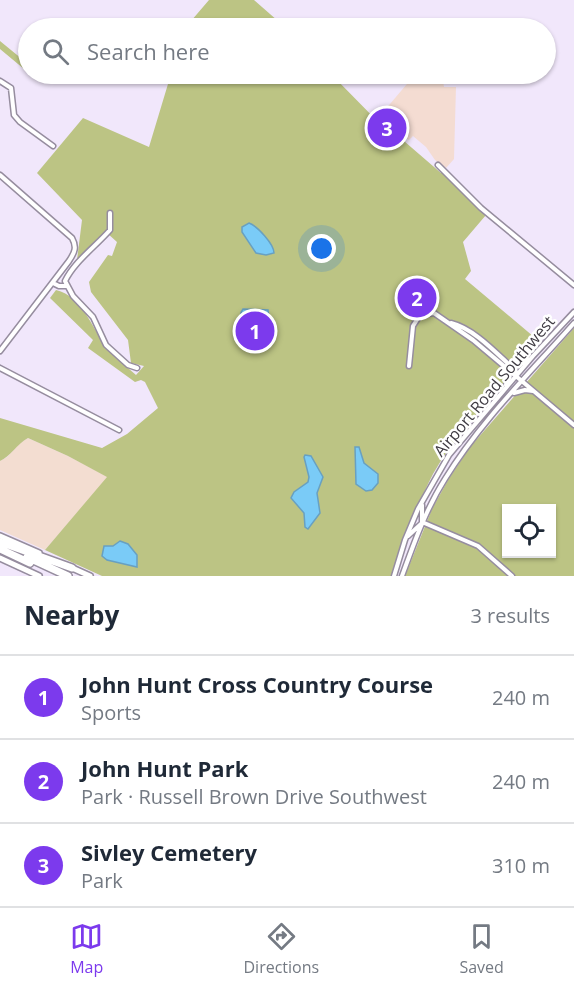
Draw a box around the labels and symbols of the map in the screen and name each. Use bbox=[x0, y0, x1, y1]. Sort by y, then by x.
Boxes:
pin: 3 bbox=[368, 106, 406, 150]
your location bbox=[307, 234, 336, 263]
pin: 2 bbox=[398, 276, 436, 320]
pin: 1 bbox=[236, 308, 274, 354]
street label: Airport Road Southwest bbox=[429, 311, 560, 461]

